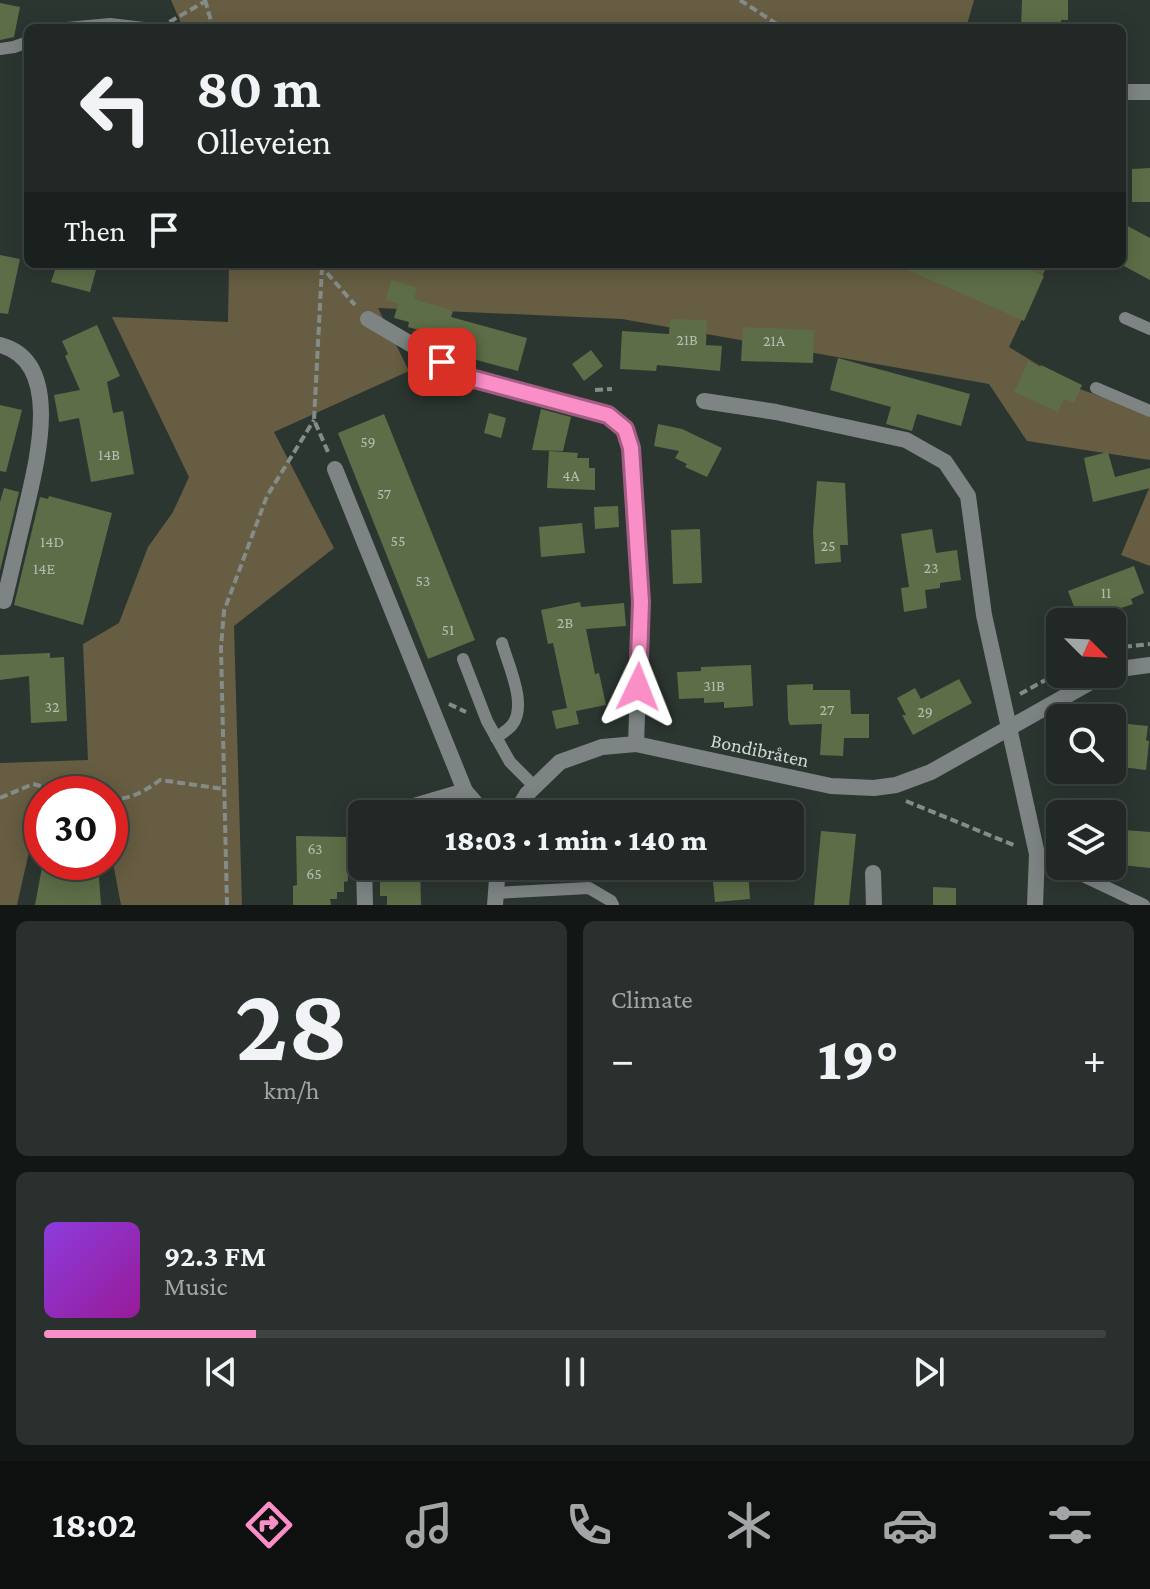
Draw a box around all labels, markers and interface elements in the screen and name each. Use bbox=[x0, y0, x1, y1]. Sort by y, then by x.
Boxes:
icon: left bbox=[64, 56, 168, 160]
text: 80 m bbox=[196, 57, 321, 119]
text: Olleveien bbox=[196, 122, 331, 162]
icon: arrive bbox=[142, 208, 186, 252]
text: Then bbox=[64, 214, 126, 247]
pin bbox=[408, 328, 476, 396]
house number: 21B bbox=[676, 331, 698, 348]
house number: 21A bbox=[763, 332, 786, 349]
icon: arrive bbox=[420, 340, 464, 384]
house number: 59 bbox=[360, 433, 376, 450]
house number: 14B bbox=[98, 446, 120, 463]
house number: 4A bbox=[562, 467, 581, 484]
house number: 57 bbox=[377, 485, 392, 502]
house number: 55 bbox=[391, 532, 405, 549]
house number: 14D bbox=[40, 533, 64, 550]
house number: 25 bbox=[820, 537, 836, 554]
house number: 23 bbox=[923, 559, 939, 576]
house number: 14E bbox=[33, 560, 55, 577]
house number: 53 bbox=[416, 572, 430, 589]
house number: 11 bbox=[1101, 584, 1111, 601]
north arrow bbox=[1046, 608, 1126, 688]
map controls bbox=[1046, 608, 1126, 880]
house number: 2B bbox=[557, 614, 573, 631]
house number: 51 bbox=[442, 621, 454, 638]
position arrow bbox=[596, 645, 680, 729]
house number: 31B bbox=[703, 677, 725, 694]
house number: 32 bbox=[44, 698, 60, 715]
house number: 27 bbox=[820, 701, 835, 718]
house number: 29 bbox=[917, 703, 933, 720]
button: search bbox=[1046, 704, 1126, 784]
street label: Bondibråten bbox=[709, 729, 811, 771]
speed limit sign: 30 bbox=[24, 776, 128, 880]
button: layers bbox=[1046, 800, 1126, 880]
text: 18:03 · 1 min · 140 m bbox=[445, 823, 707, 856]
house number: 63 bbox=[307, 840, 323, 857]
house number: 65 bbox=[306, 865, 322, 882]
text: 28 bbox=[235, 966, 348, 1081]
text: Climate bbox=[611, 985, 693, 1014]
text: 19° bbox=[818, 1025, 899, 1092]
text: − bbox=[611, 1035, 634, 1083]
text: + bbox=[1083, 1035, 1106, 1083]
text: km/h bbox=[263, 1076, 320, 1105]
text: 92.3 FM bbox=[164, 1239, 266, 1272]
text: Music bbox=[164, 1272, 227, 1301]
icon: previous bbox=[199, 1350, 243, 1394]
icon: pause bbox=[553, 1350, 597, 1394]
icon: next bbox=[907, 1350, 951, 1394]
icon: directions bbox=[241, 1497, 297, 1553]
icon: music bbox=[401, 1497, 457, 1553]
icon: phone bbox=[561, 1497, 617, 1553]
icon: climate bbox=[721, 1497, 777, 1553]
icon: car bbox=[882, 1497, 938, 1553]
icon: filters bbox=[1042, 1497, 1098, 1553]
text: 18:02 bbox=[52, 1505, 136, 1545]

